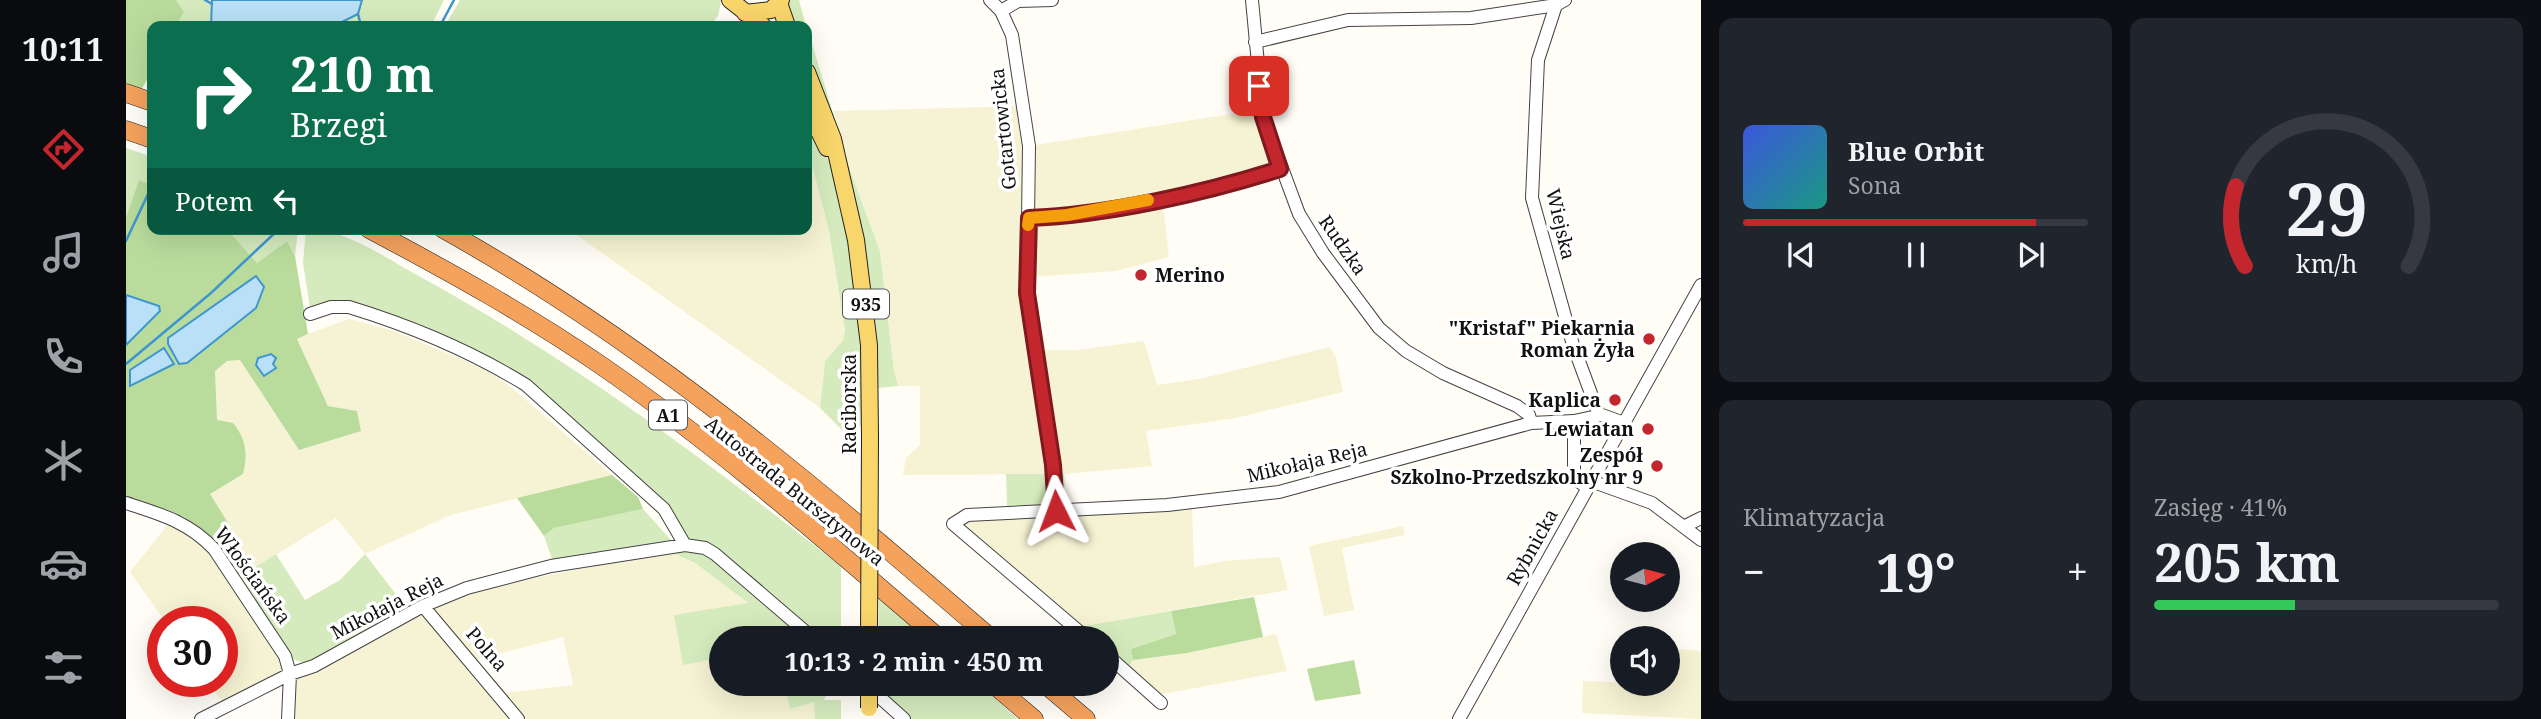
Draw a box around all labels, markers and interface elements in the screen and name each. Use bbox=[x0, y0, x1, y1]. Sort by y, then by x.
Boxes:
text: 10:11 bbox=[22, 27, 104, 70]
text: 210 m bbox=[290, 40, 434, 106]
icon: right bbox=[175, 49, 266, 140]
pin bbox=[1229, 56, 1289, 116]
street label: Gotartowicka bbox=[984, 67, 1022, 191]
icon: arrive bbox=[1240, 67, 1278, 105]
text: Brzegi bbox=[290, 103, 387, 146]
icon: directions bbox=[39, 125, 88, 174]
text: Blue Orbit bbox=[1848, 133, 1984, 169]
text: 29 bbox=[2285, 158, 2368, 257]
text: Sona bbox=[1848, 169, 1902, 201]
icon: left bbox=[267, 182, 305, 220]
text: Potem bbox=[175, 183, 253, 219]
street label: Wiejska bbox=[1540, 186, 1582, 262]
street label: Rudzka bbox=[1313, 210, 1373, 280]
icon: music bbox=[39, 228, 88, 277]
icon: previous bbox=[1782, 236, 1820, 274]
icon: pause bbox=[1897, 236, 1935, 274]
icon: next bbox=[2012, 236, 2050, 274]
text: km/h bbox=[2296, 246, 2357, 280]
place label: Merino bbox=[1155, 262, 1225, 288]
marker: Merino bbox=[1133, 267, 1149, 283]
road number: 935 bbox=[843, 290, 889, 318]
place label: "Kristaf" Piekarnia Roman Żyła bbox=[1449, 315, 1635, 363]
marker: "Kristaf" Piekarnia Roman Żyła bbox=[1641, 331, 1657, 347]
icon: phone bbox=[39, 332, 88, 381]
street label: Raciborska bbox=[836, 354, 862, 454]
place label: Kaplica bbox=[1529, 387, 1601, 413]
marker: Kaplica bbox=[1607, 392, 1623, 408]
road number: A1 bbox=[649, 400, 687, 430]
street label: Autostrada Bursztynowa bbox=[700, 410, 890, 572]
place label: Lewiatan bbox=[1545, 416, 1634, 442]
marker: Lewiatan bbox=[1640, 421, 1656, 437]
icon: climate bbox=[39, 436, 88, 485]
street label: Mikołaja Reja bbox=[1244, 436, 1370, 488]
place label: Zespół Szkolno-Przedszkolny nr 9 bbox=[1391, 442, 1643, 490]
marker: Zespół Szkolno-Przedszkolny nr 9 bbox=[1649, 458, 1665, 474]
position arrow bbox=[1019, 474, 1093, 548]
text: Zasięg · 41% bbox=[2154, 491, 2287, 523]
text: Klimatyzacja bbox=[1743, 501, 1885, 533]
street label: Rybnicka bbox=[1500, 504, 1564, 590]
street label: Włościańska bbox=[209, 521, 297, 629]
text: 205 km bbox=[2154, 526, 2340, 597]
text: 19° bbox=[1876, 536, 1956, 607]
icon: car bbox=[39, 539, 88, 588]
north arrow bbox=[1610, 542, 1680, 612]
map controls bbox=[1610, 542, 1680, 696]
text: − bbox=[1743, 545, 1765, 597]
text: + bbox=[2067, 545, 2088, 597]
street label: Mikołaja Reja bbox=[326, 567, 448, 645]
speed limit sign: 30 bbox=[147, 606, 238, 697]
street label: Polna bbox=[460, 621, 514, 677]
button: sound bbox=[1610, 626, 1680, 696]
icon: filters bbox=[39, 643, 88, 692]
text: 10:13 · 2 min · 450 m bbox=[784, 643, 1044, 679]

